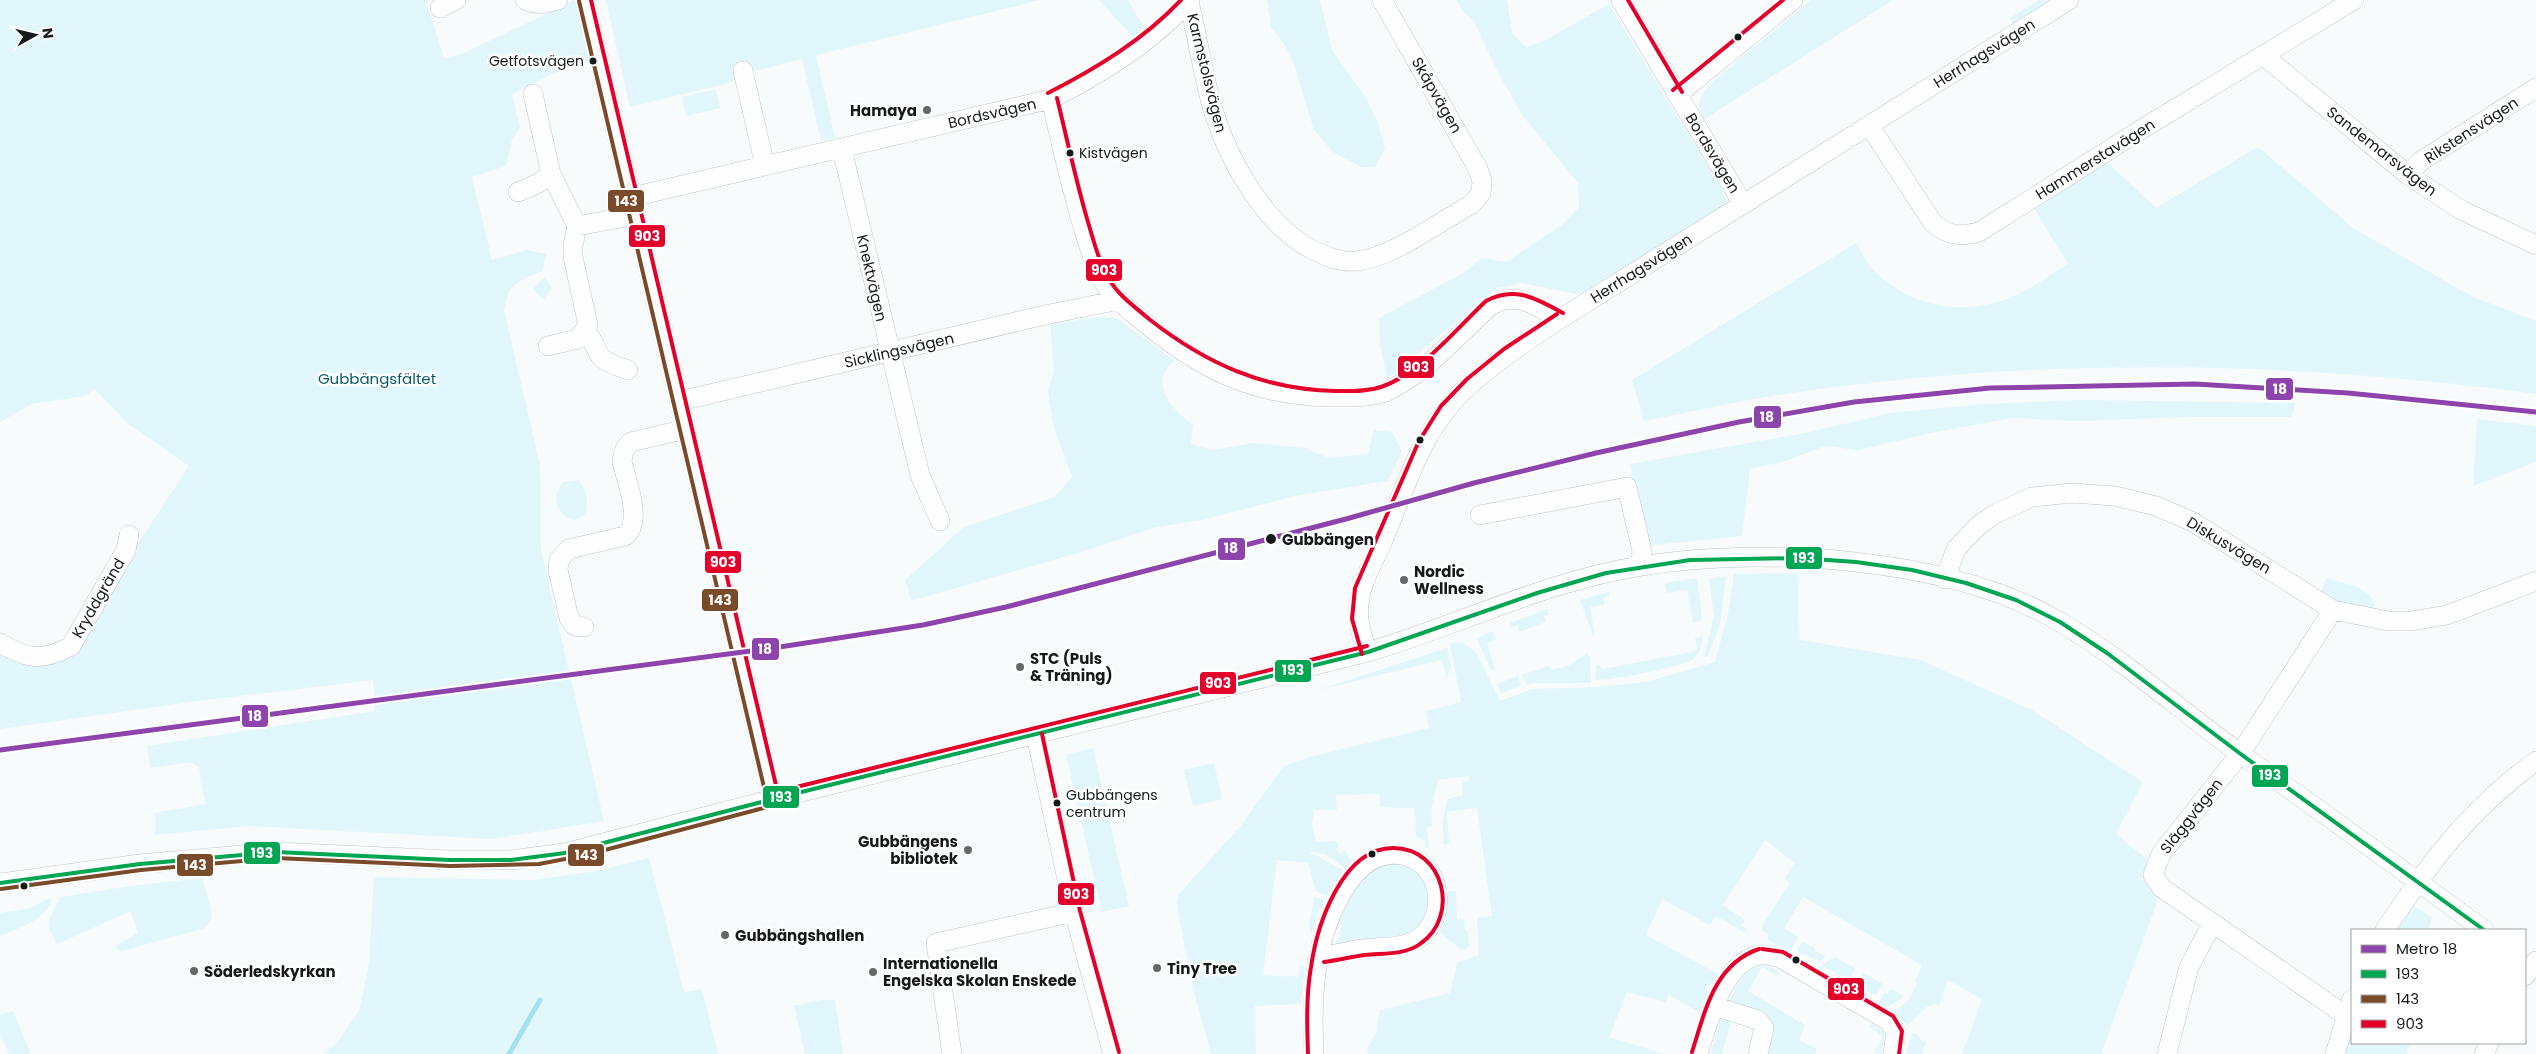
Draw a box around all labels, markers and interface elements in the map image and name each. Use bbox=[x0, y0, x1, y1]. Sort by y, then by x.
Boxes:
north arrow bbox=[10, 10, 60, 60]
street label: Karmstolsvägen bbox=[1182, 11, 1232, 135]
street label: Herrhagsvägen bbox=[1929, 13, 2039, 93]
text: N bbox=[37, 27, 59, 40]
unlabelled marker bbox=[1733, 32, 1743, 42]
place label: Getfotsvägen bbox=[489, 51, 584, 71]
street label: Skåpvägen bbox=[1407, 53, 1467, 137]
marker: Getfotsvägen bbox=[588, 56, 598, 66]
street label: Rikstensvägen bbox=[2420, 92, 2522, 168]
street label: Bordsvägen bbox=[946, 93, 1038, 133]
place label: Hamaya bbox=[850, 100, 917, 121]
street label: Sandemarsvägen bbox=[2322, 101, 2442, 201]
marker: Hamaya bbox=[921, 104, 933, 116]
street label: Bordsvägen bbox=[1681, 109, 1745, 197]
street label: Hammerstavägen bbox=[2031, 114, 2159, 204]
place label: Kistvägen bbox=[1079, 143, 1148, 163]
marker: Kistvägen bbox=[1065, 148, 1075, 158]
line badge: 143 bbox=[607, 189, 645, 213]
text: 143 bbox=[614, 191, 638, 211]
line badge: 903 bbox=[628, 224, 666, 248]
text: 903 bbox=[634, 226, 660, 246]
street label: Herrhagsvägen bbox=[1586, 228, 1696, 308]
street label: Knektvägen bbox=[852, 232, 892, 324]
line badge: 903 bbox=[1085, 258, 1123, 282]
text: 903 bbox=[1091, 260, 1117, 280]
street label: Sicklingsvägen bbox=[842, 327, 956, 373]
line badge: 903 bbox=[1397, 355, 1435, 379]
text: 903 bbox=[1403, 357, 1429, 377]
park label: Gubbängsfältet bbox=[318, 368, 436, 389]
line badge: 18 bbox=[2265, 377, 2294, 401]
text: 18 bbox=[2273, 379, 2287, 399]
line badge: 18 bbox=[1753, 405, 1782, 429]
text: 18 bbox=[1760, 407, 1774, 427]
unlabelled marker bbox=[1415, 435, 1425, 445]
street label: Diskusvägen bbox=[2183, 512, 2275, 578]
place label: Gubbängen bbox=[1282, 529, 1374, 550]
marker: Gubbängen bbox=[1264, 532, 1278, 546]
line badge: 18 bbox=[1217, 537, 1246, 561]
text: 18 bbox=[1224, 538, 1238, 558]
line badge: 193 bbox=[1785, 546, 1823, 570]
text: 193 bbox=[1793, 548, 1815, 568]
line badge: 903 bbox=[704, 550, 742, 574]
text: 903 bbox=[710, 552, 736, 572]
street label: Kryddgränd bbox=[67, 554, 129, 642]
place label: Nordic Wellness bbox=[1414, 561, 1484, 599]
marker: Nordic Wellness bbox=[1398, 574, 1410, 586]
line badge: 143 bbox=[701, 588, 739, 612]
text: 143 bbox=[708, 590, 732, 610]
line badge: 18 bbox=[751, 637, 780, 661]
text: 18 bbox=[758, 639, 772, 659]
place label: STC (Puls & Träning) bbox=[1030, 648, 1113, 686]
line badge: 193 bbox=[1274, 659, 1312, 683]
text: 193 bbox=[1282, 660, 1304, 680]
marker: STC (Puls & Träning) bbox=[1014, 661, 1026, 673]
line badge: 903 bbox=[1199, 671, 1237, 695]
text: 903 bbox=[1205, 673, 1231, 693]
line badge: 18 bbox=[241, 704, 269, 728]
text: 18 bbox=[248, 706, 262, 726]
line badge: 193 bbox=[2251, 764, 2289, 788]
text: 193 bbox=[2259, 765, 2281, 785]
street label: Släggvägen bbox=[2155, 774, 2227, 858]
line badge: 193 bbox=[762, 785, 800, 809]
place label: Gubbängens centrum bbox=[1066, 785, 1158, 822]
text: 193 bbox=[770, 787, 792, 807]
marker: Gubbängens centrum bbox=[1052, 798, 1062, 808]
place label: Gubbängens bibliotek bbox=[858, 831, 959, 869]
line badge: 193 bbox=[243, 841, 281, 865]
text: 193 bbox=[251, 843, 273, 863]
line badge: 143 bbox=[567, 843, 605, 867]
marker: Gubbängens bibliotek bbox=[962, 844, 974, 856]
text: 143 bbox=[574, 845, 598, 865]
unlabelled marker bbox=[1367, 849, 1377, 859]
line badge: 143 bbox=[176, 853, 214, 877]
text: 143 bbox=[183, 855, 207, 875]
unlabelled marker bbox=[19, 881, 29, 891]
line badge: 903 bbox=[1057, 882, 1095, 906]
text: 903 bbox=[1063, 884, 1089, 904]
place label: Gubbängshallen bbox=[735, 925, 864, 946]
marker: Gubbängshallen bbox=[719, 929, 731, 941]
legend bbox=[2351, 929, 2526, 1044]
text: Metro 18 bbox=[2396, 938, 2457, 959]
place label: Internationella Engelska Skolan Enskede bbox=[883, 953, 1077, 991]
unlabelled marker bbox=[1791, 955, 1801, 965]
place label: Tiny Tree bbox=[1167, 958, 1237, 979]
place label: Söderledskyrkan bbox=[204, 961, 336, 982]
marker: Tiny Tree bbox=[1151, 962, 1163, 974]
text: 193 bbox=[2396, 963, 2419, 984]
marker: Söderledskyrkan bbox=[188, 965, 200, 977]
marker: Internationella Engelska Skolan Enskede bbox=[867, 966, 879, 978]
line badge: 903 bbox=[1827, 977, 1865, 1001]
text: 903 bbox=[1833, 979, 1859, 999]
text: 143 bbox=[2396, 988, 2419, 1009]
text: 903 bbox=[2396, 1013, 2424, 1034]

